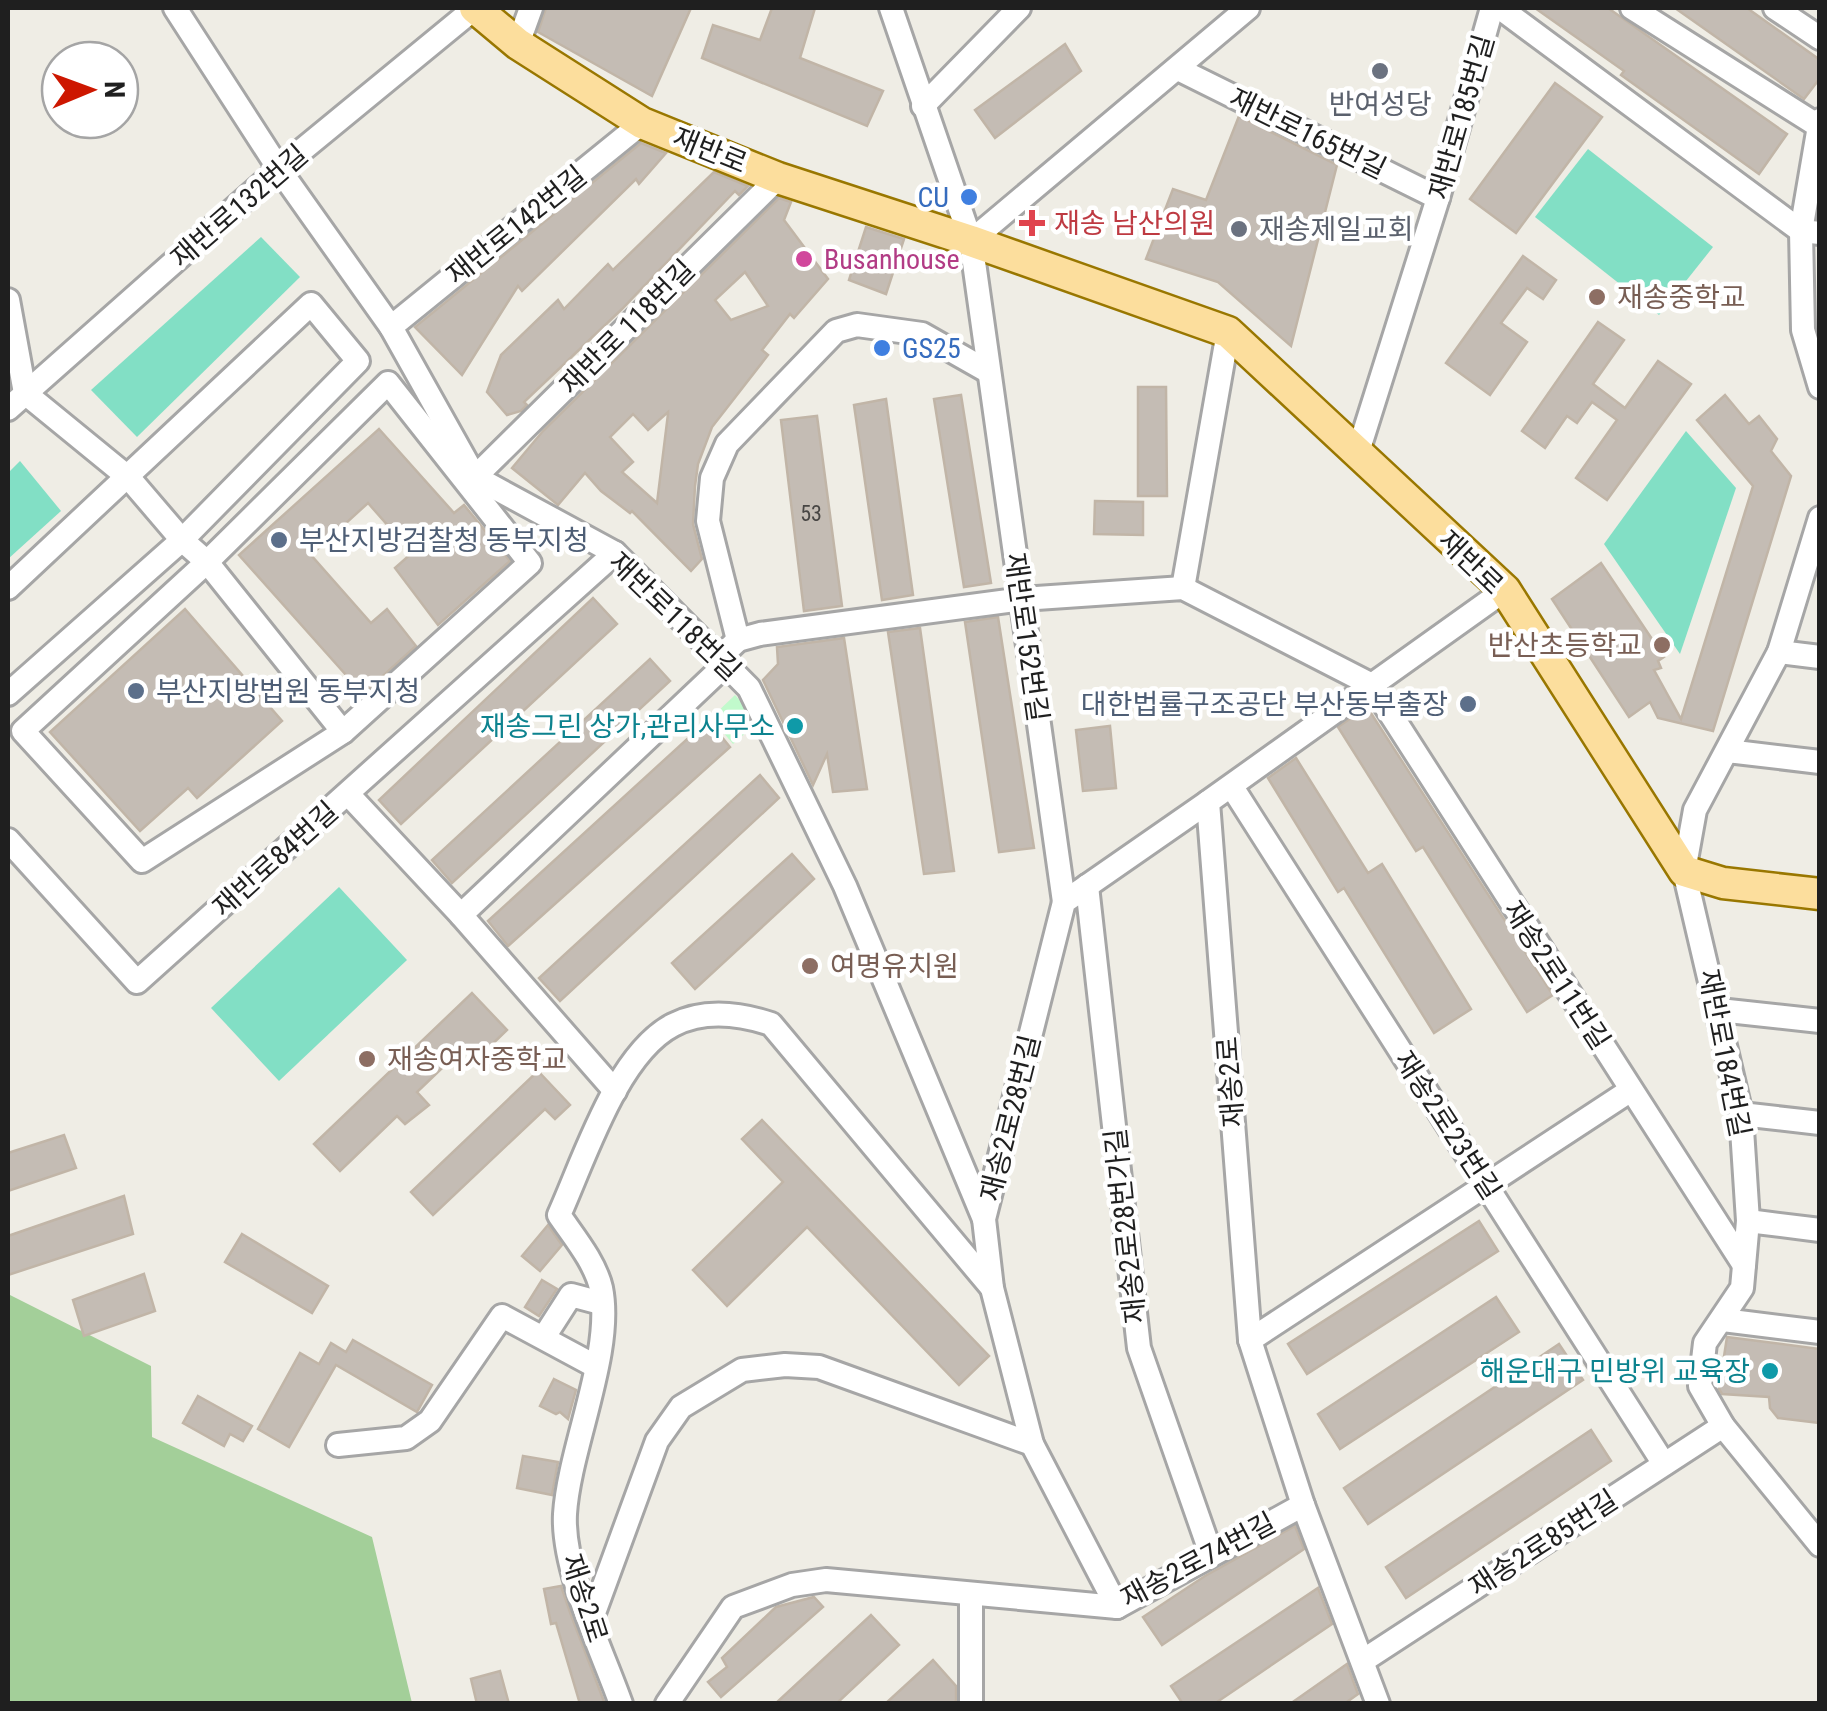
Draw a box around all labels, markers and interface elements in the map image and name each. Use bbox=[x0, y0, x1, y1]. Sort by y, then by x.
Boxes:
street label: 재반로185번길 bbox=[1422, 31, 1501, 204]
north arrow bbox=[40, 40, 140, 140]
marker: 반여성당 bbox=[1369, 60, 1391, 82]
text: N bbox=[98, 81, 131, 98]
street label: 재반로165번길 bbox=[1224, 81, 1392, 186]
place label: 반여성당 bbox=[1328, 88, 1432, 121]
street label: 재반로 bbox=[668, 121, 752, 180]
street label: 재반로132번길 bbox=[164, 138, 314, 275]
street label: 재반로142번길 bbox=[440, 159, 593, 292]
place label: CU bbox=[917, 181, 949, 214]
marker: CU bbox=[958, 186, 980, 208]
place label: 재송 남산의원 bbox=[1054, 207, 1215, 240]
marker: 재송 남산의원 bbox=[1019, 210, 1045, 236]
place label: 재송제일교회 bbox=[1259, 213, 1414, 246]
marker: 재송제일교회 bbox=[1228, 218, 1250, 240]
place label: Busanhouse bbox=[824, 243, 960, 276]
marker: Busanhouse bbox=[793, 248, 815, 270]
street label: 재반로 118번길 bbox=[553, 253, 701, 401]
place label: 재송중학교 bbox=[1617, 281, 1746, 314]
marker: 재송중학교 bbox=[1586, 286, 1608, 308]
place label: GS25 bbox=[902, 332, 961, 365]
marker: GS25 bbox=[871, 337, 893, 359]
house number: 53 bbox=[800, 501, 822, 526]
place label: 부산지방검찰청 동부지청 bbox=[299, 524, 589, 557]
street label: 재반로 bbox=[1431, 524, 1510, 601]
marker: 부산지방검찰청 동부지청 bbox=[268, 529, 290, 551]
street label: 재반로118번길 bbox=[602, 545, 747, 687]
street label: 재반로152번길 bbox=[998, 550, 1055, 724]
place label: 반산초등학교 bbox=[1487, 629, 1642, 662]
marker: 반산초등학교 bbox=[1651, 634, 1673, 656]
place label: 부산지방법원 동부지청 bbox=[156, 675, 420, 708]
marker: 부산지방법원 동부지청 bbox=[125, 680, 147, 702]
place label: 대한법률구조공단 부산동부출장 bbox=[1081, 688, 1448, 721]
marker: 대한법률구조공단 부산동부출장 bbox=[1457, 693, 1479, 715]
place label: 재송그린 상가,관리사무소 bbox=[480, 710, 775, 743]
marker: 재송그린 상가,관리사무소 bbox=[784, 715, 806, 737]
street label: 재반로84번길 bbox=[206, 795, 345, 924]
street label: 재송2로11번길 bbox=[1496, 895, 1617, 1056]
place label: 여명유치원 bbox=[830, 950, 959, 983]
marker: 여명유치원 bbox=[799, 955, 821, 977]
street label: 재반로184번길 bbox=[1692, 966, 1757, 1140]
street label: 재송2로28번길 bbox=[974, 1032, 1047, 1205]
street label: 재송2로 bbox=[1211, 1035, 1250, 1129]
place label: 재송여자중학교 bbox=[387, 1043, 567, 1076]
street label: 재송2로23번길 bbox=[1387, 1045, 1508, 1206]
marker: 재송여자중학교 bbox=[356, 1048, 378, 1070]
street label: 재송2로28번가길 bbox=[1099, 1127, 1152, 1325]
place label: 해운대구 민방위 교육장 bbox=[1480, 1355, 1750, 1388]
marker: 해운대구 민방위 교육장 bbox=[1759, 1360, 1781, 1382]
street label: 재송2로85번길 bbox=[1463, 1483, 1624, 1604]
street label: 재송2로74번길 bbox=[1115, 1506, 1281, 1615]
street label: 재송2로 bbox=[555, 1550, 614, 1647]

